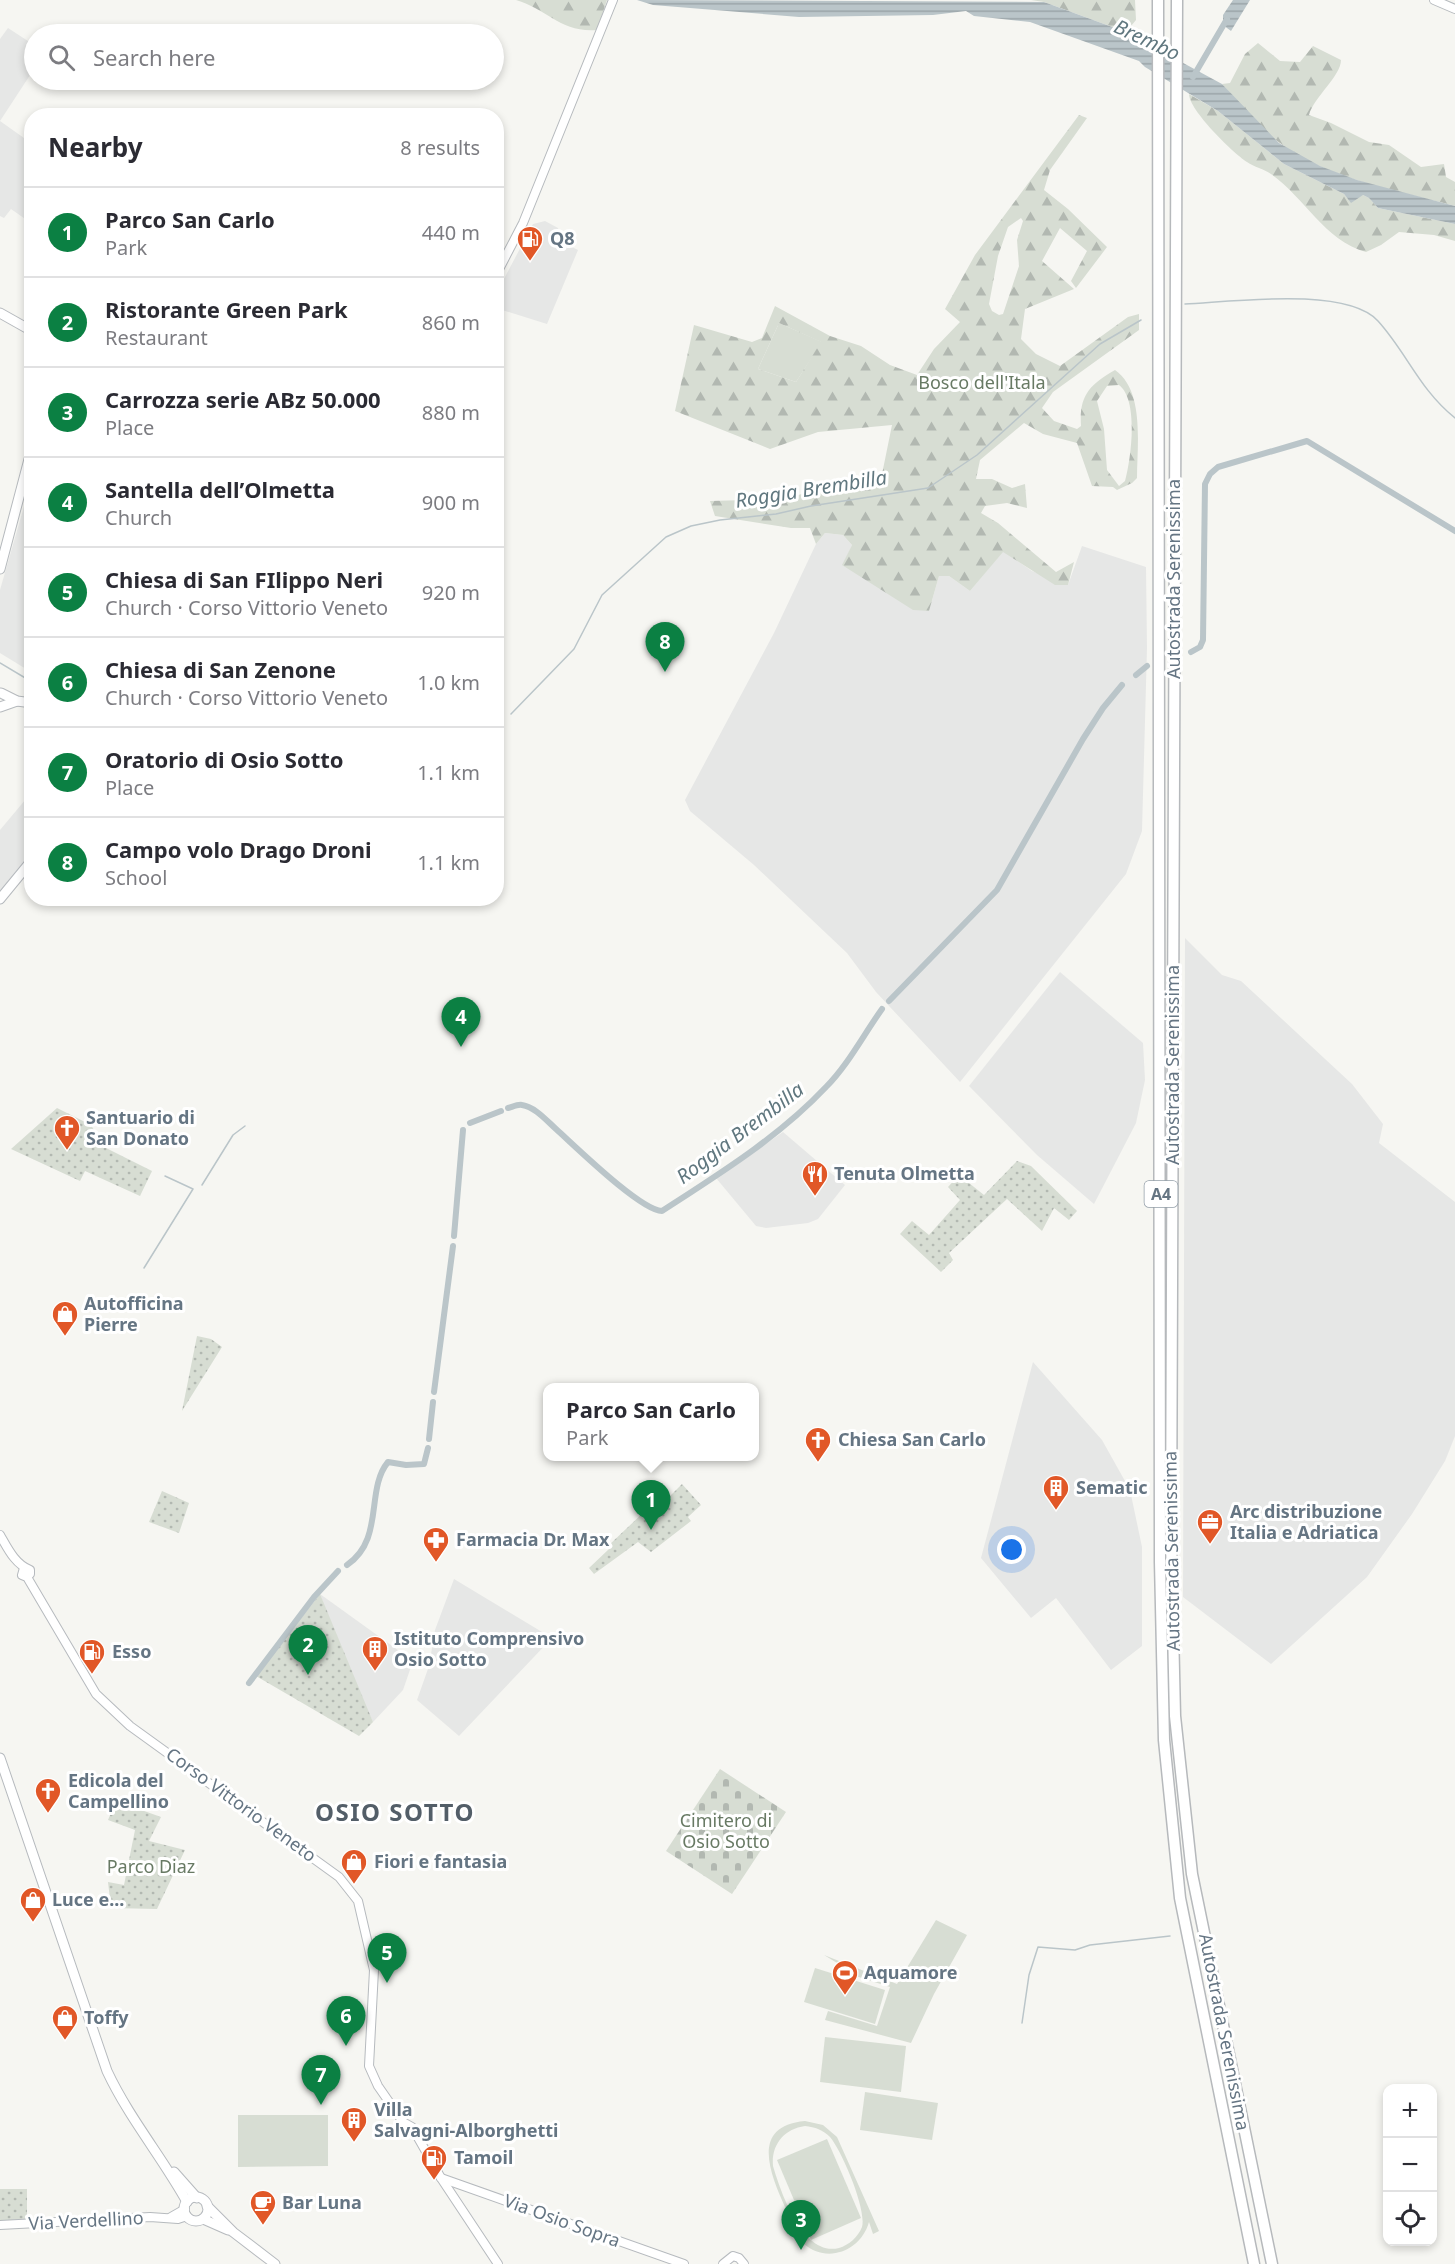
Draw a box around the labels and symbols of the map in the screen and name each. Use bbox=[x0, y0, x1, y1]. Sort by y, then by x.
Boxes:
water label: Brembo bbox=[1110, 13, 1185, 67]
fuel station icon: Q8 bbox=[515, 224, 545, 262]
place label: Q8 bbox=[550, 226, 575, 250]
park label: Bosco dell'Itala bbox=[918, 370, 1046, 394]
water label: Roggia Brembilla bbox=[733, 463, 889, 514]
street label: Autostrada Serenissima bbox=[1161, 479, 1185, 679]
pin: 8 bbox=[646, 622, 684, 672]
street label: Autostrada Serenissima bbox=[1160, 965, 1184, 1165]
pin: 4 bbox=[442, 998, 480, 1047]
water label: Roggia Brembilla bbox=[670, 1076, 809, 1189]
place label: Santuario di San Donato bbox=[86, 1105, 195, 1150]
church icon: Santuario di San Donato bbox=[52, 1113, 82, 1151]
restaurant icon: Tenuta Olmetta bbox=[800, 1159, 830, 1197]
place label: Tenuta Olmetta bbox=[834, 1161, 975, 1185]
road number: A4 bbox=[1144, 1181, 1178, 1207]
place label: Autofficina Pierre bbox=[84, 1291, 184, 1336]
shop icon: Autofficina Pierre bbox=[50, 1299, 80, 1337]
church icon: Chiesa San Carlo bbox=[803, 1425, 833, 1463]
place label: Chiesa San Carlo bbox=[838, 1427, 986, 1451]
street label: Autostrada Serenissima bbox=[1157, 1451, 1185, 1651]
building icon: Sematic bbox=[1041, 1473, 1071, 1511]
place label: Sematic bbox=[1076, 1475, 1147, 1499]
pin: 1 bbox=[632, 1480, 670, 1530]
place label: Arc distribuzione Italia e Adriatica bbox=[1230, 1499, 1382, 1544]
office icon: Arc distribuzione Italia e Adriatica bbox=[1195, 1507, 1225, 1545]
pharmacy icon: Farmacia Dr. Max bbox=[421, 1525, 451, 1563]
place label: Farmacia Dr. Max bbox=[456, 1527, 610, 1551]
your location bbox=[997, 1535, 1026, 1564]
pin: 2 bbox=[288, 1626, 328, 1675]
place label: Istituto Comprensivo Osio Sotto bbox=[394, 1626, 584, 1671]
building icon: Istituto Comprensivo Osio Sotto bbox=[360, 1634, 390, 1672]
fuel station icon: Esso bbox=[77, 1637, 107, 1675]
place label: Esso bbox=[112, 1639, 151, 1663]
street label: Corso Vittorio Veneto bbox=[162, 1742, 322, 1867]
place label: Edicola del Campellino bbox=[68, 1768, 169, 1813]
church icon: Edicola del Campellino bbox=[33, 1776, 63, 1814]
district label: OSIO SOTTO bbox=[315, 1795, 475, 1828]
park label: Cimitero di Osio Sotto bbox=[680, 1808, 772, 1853]
shop icon: Fiori e fantasia bbox=[339, 1847, 369, 1885]
place label: Fiori e fantasia bbox=[374, 1849, 507, 1873]
park label: Parco Diaz bbox=[107, 1854, 195, 1878]
shop icon: Luce e... bbox=[18, 1885, 48, 1923]
place label: Luce e... bbox=[52, 1887, 124, 1911]
street label: Autostrada Serenissima bbox=[1194, 1931, 1256, 2132]
pin: 5 bbox=[368, 1934, 406, 1983]
sports icon: Aquamore bbox=[830, 1958, 860, 1996]
place label: Aquamore bbox=[864, 1960, 958, 1984]
pin: 6 bbox=[326, 1996, 366, 2046]
shop icon: Toffy bbox=[50, 2003, 80, 2041]
place label: Toffy bbox=[84, 2005, 129, 2029]
pin: 7 bbox=[302, 2056, 340, 2105]
place label: Villa Salvagni-Alborghetti bbox=[374, 2097, 558, 2142]
building icon: Villa Salvagni-Alborghetti bbox=[339, 2105, 369, 2143]
fuel station icon: Tamoil bbox=[419, 2143, 449, 2181]
place label: Tamoil bbox=[454, 2145, 513, 2169]
cafe icon: Bar Luna bbox=[248, 2188, 278, 2226]
street label: Via Osio Sopra bbox=[501, 2188, 624, 2252]
place label: Bar Luna bbox=[282, 2190, 362, 2214]
pin: 3 bbox=[782, 2200, 820, 2250]
street label: Via Verdellino bbox=[28, 2205, 144, 2235]

